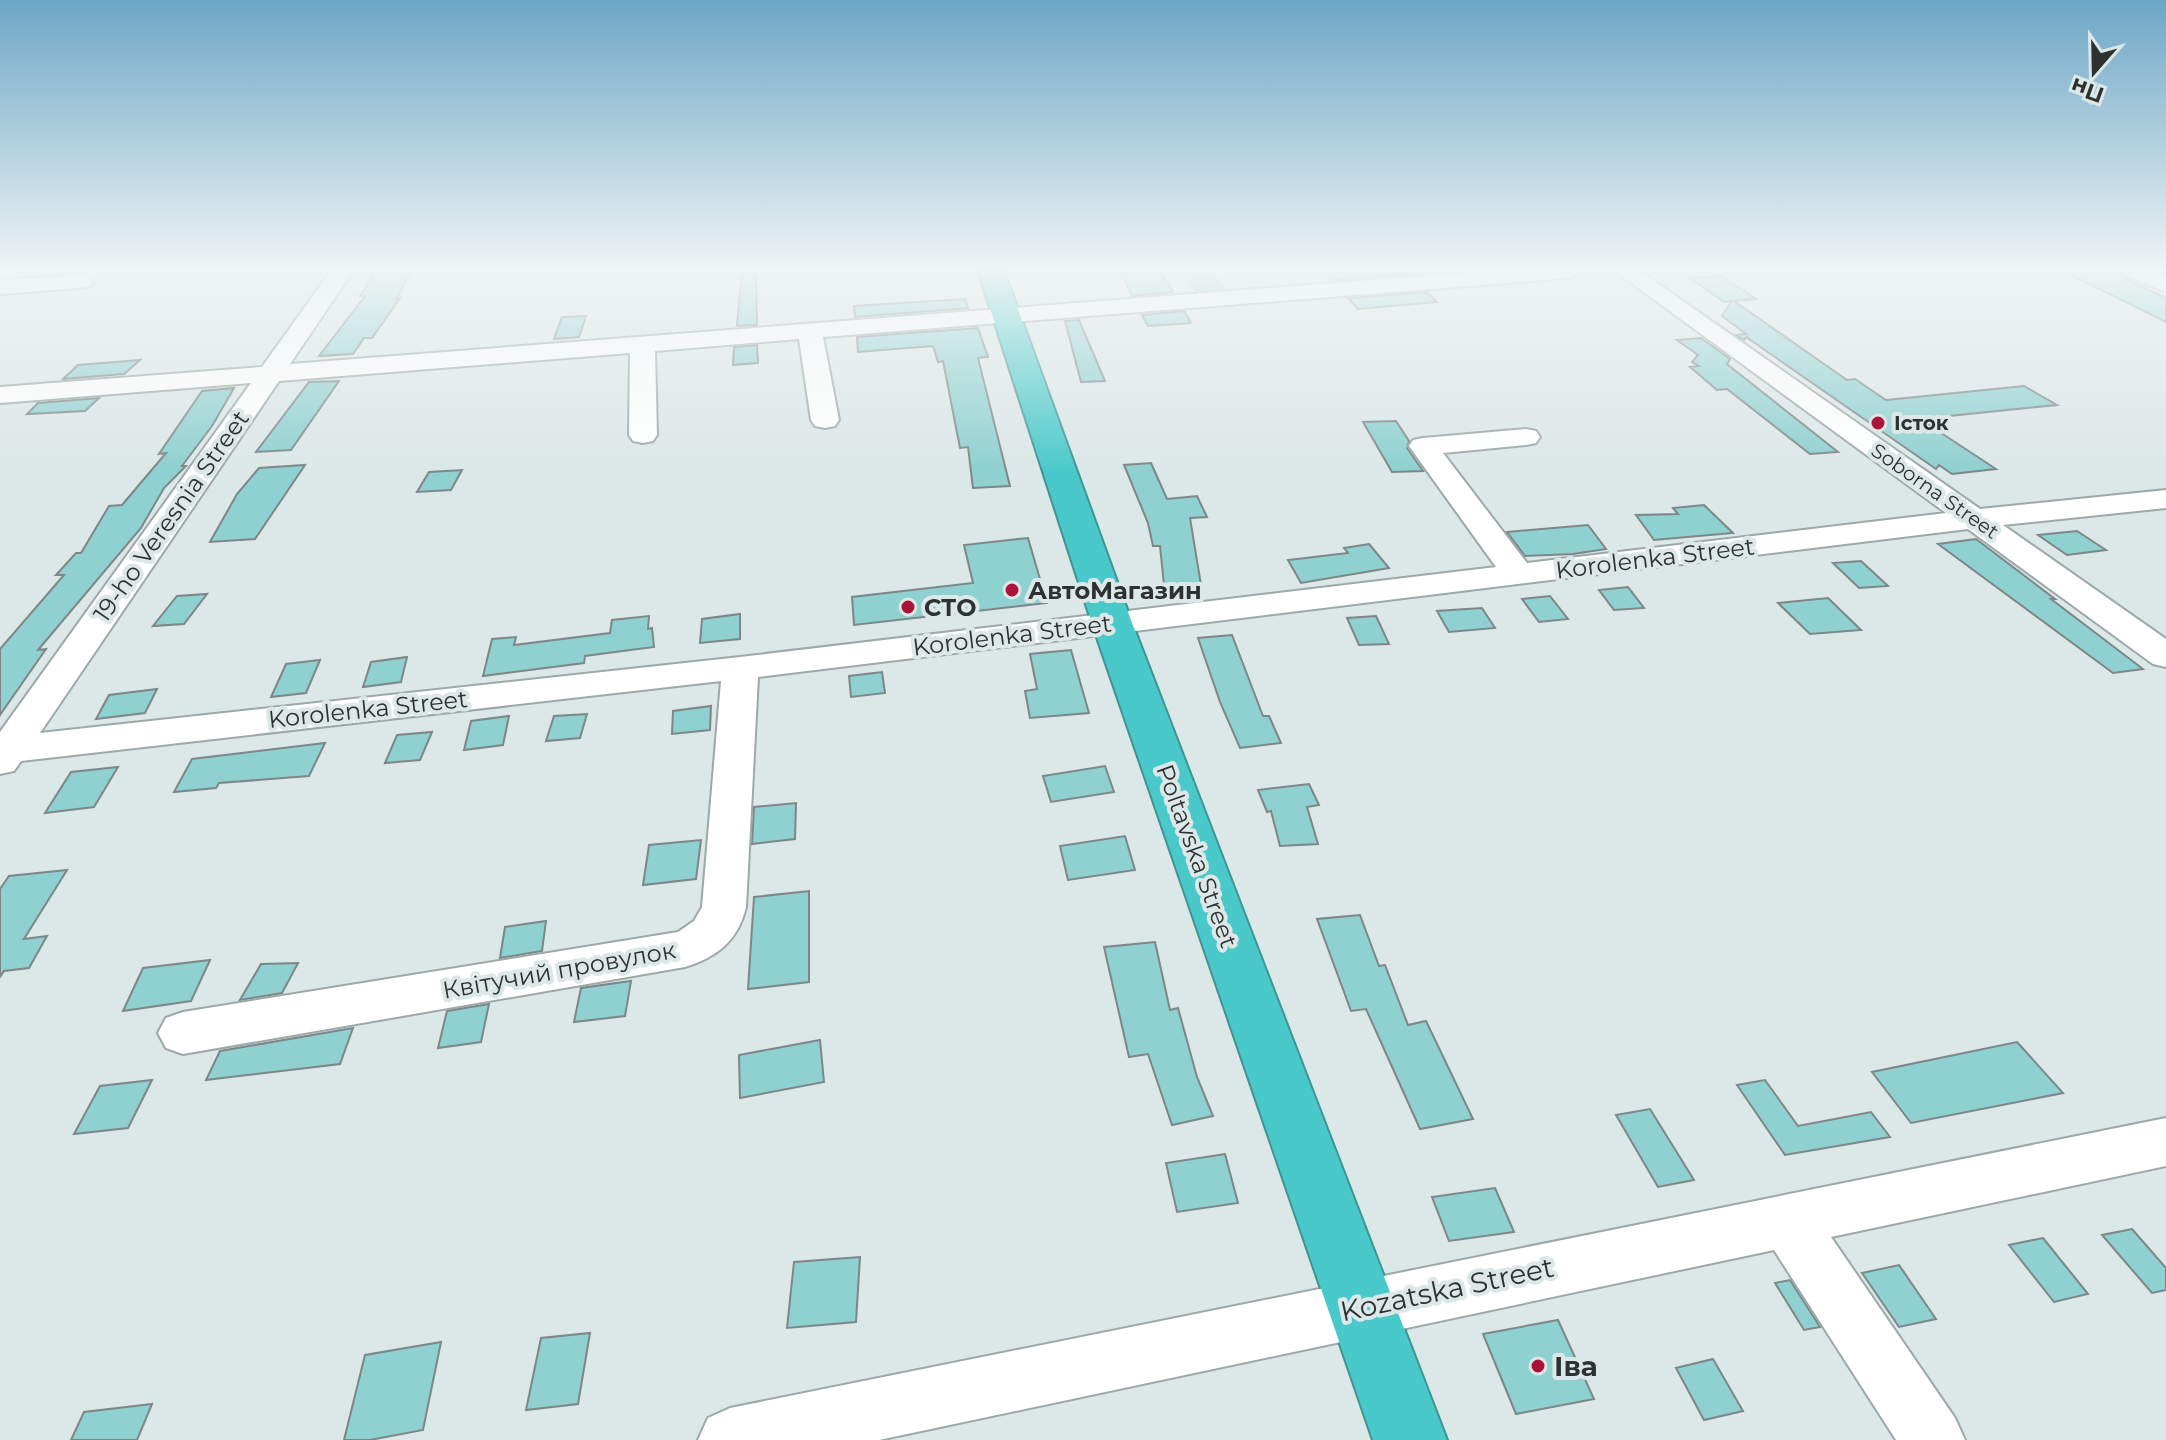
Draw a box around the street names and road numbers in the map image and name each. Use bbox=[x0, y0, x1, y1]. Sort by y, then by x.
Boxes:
street label: 19-ho Veresnia Street bbox=[87, 405, 255, 627]
street label: Soborna Street bbox=[1867, 438, 2003, 544]
street label: Korolenka Street bbox=[1554, 531, 1756, 585]
street label: Korolenka Street bbox=[911, 608, 1113, 662]
street label: Korolenka Street bbox=[267, 684, 469, 734]
street label: Poltavska Street bbox=[1150, 760, 1244, 952]
street label: Квітучий провулок bbox=[440, 935, 678, 1005]
street label: Kozatska Street bbox=[1337, 1250, 1557, 1328]

